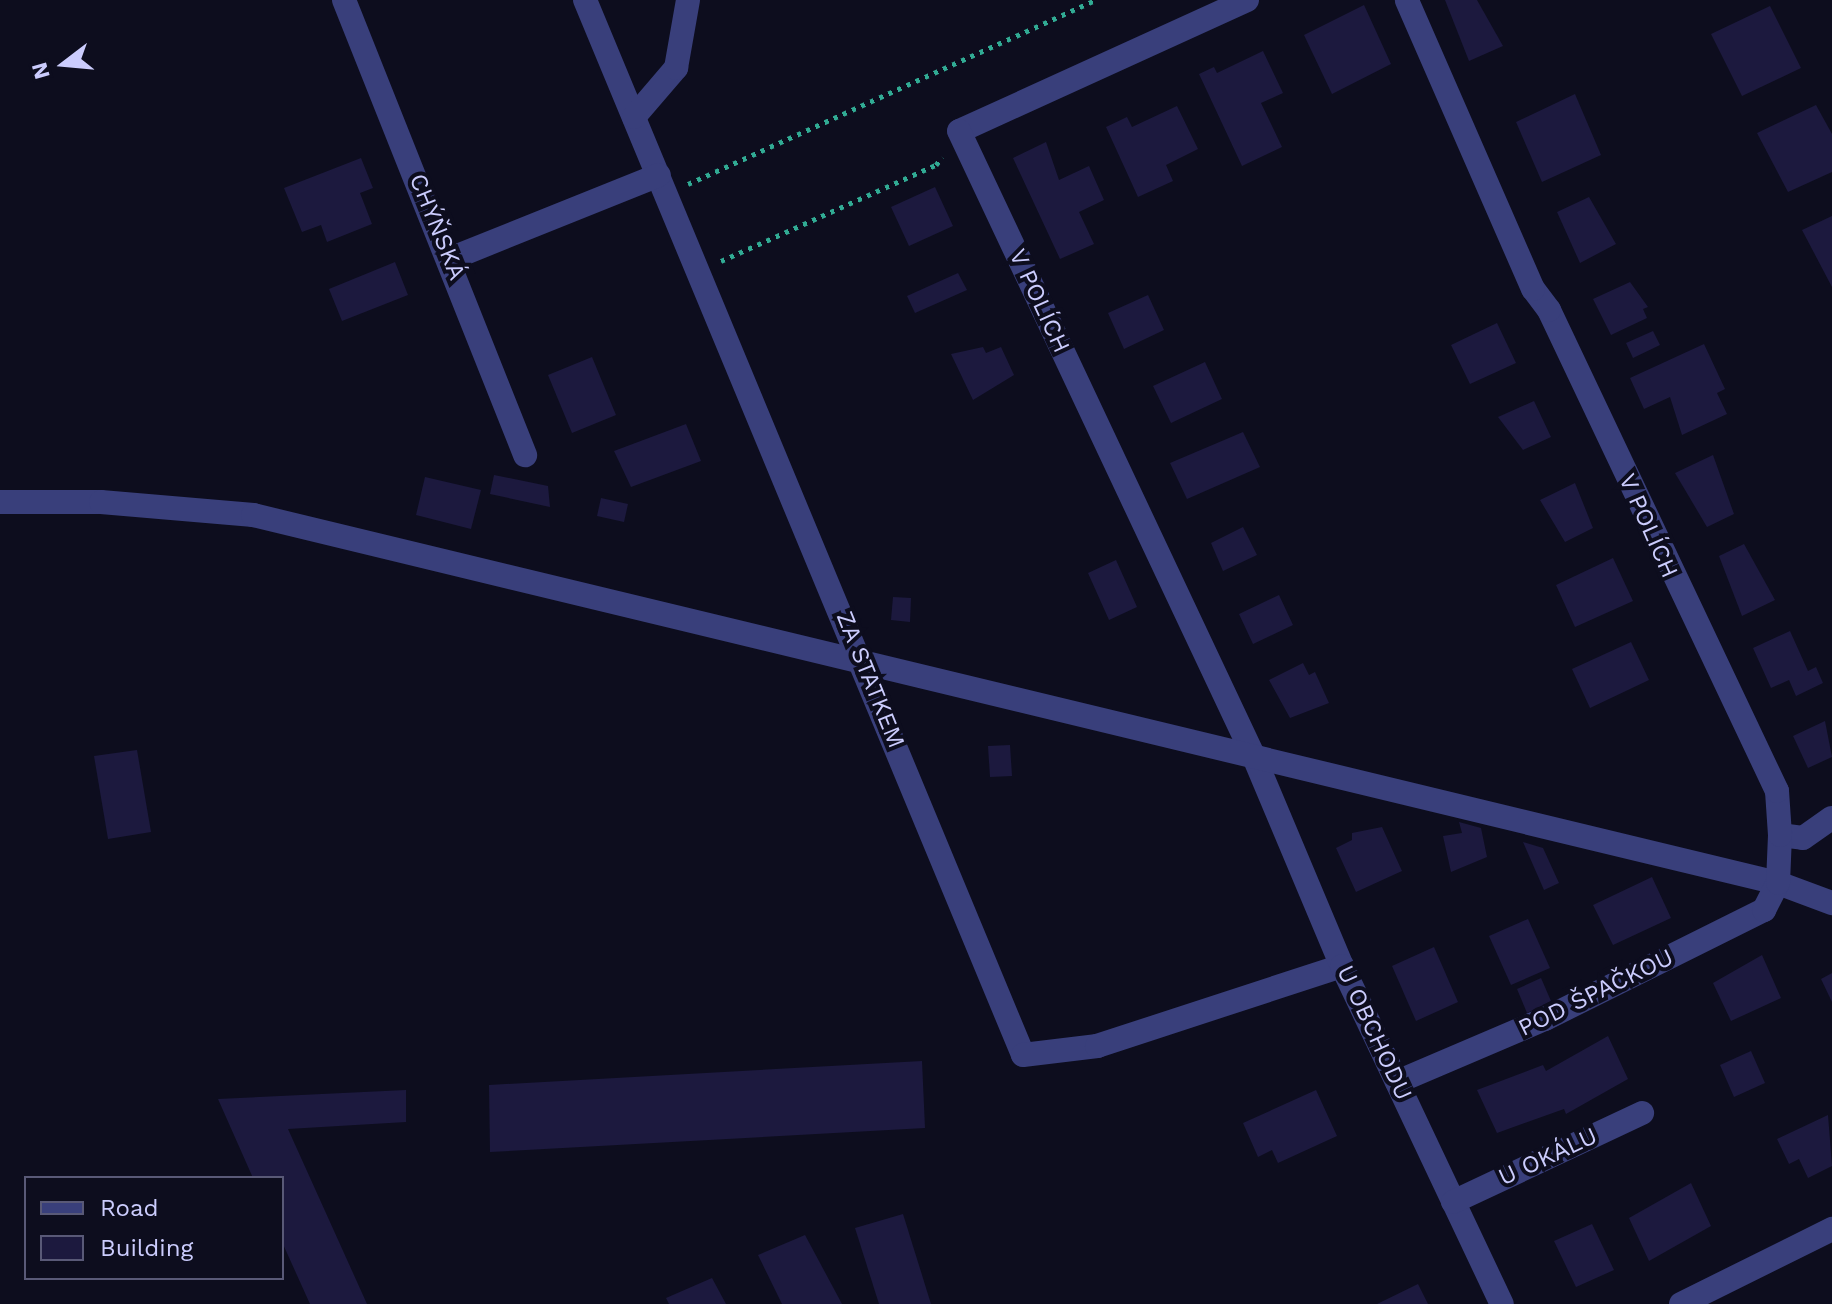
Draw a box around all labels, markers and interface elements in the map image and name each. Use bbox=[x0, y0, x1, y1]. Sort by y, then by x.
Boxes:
north arrow bbox=[24, 24, 104, 104]
text: N bbox=[26, 59, 55, 82]
street label: CHÝŇSKÁ bbox=[403, 170, 471, 284]
street label: V POLÍCH bbox=[1002, 244, 1076, 358]
street label: V POLÍCH bbox=[1612, 469, 1684, 583]
street label: ZA STATKEM bbox=[829, 607, 911, 753]
street label: POD ŠPAČKOU bbox=[1514, 943, 1678, 1043]
street label: U OBCHODU bbox=[1330, 961, 1418, 1105]
street label: U OKÁLU bbox=[1494, 1122, 1602, 1192]
legend bbox=[24, 1176, 284, 1280]
text: Road bbox=[100, 1194, 159, 1222]
text: Building bbox=[100, 1234, 193, 1262]

